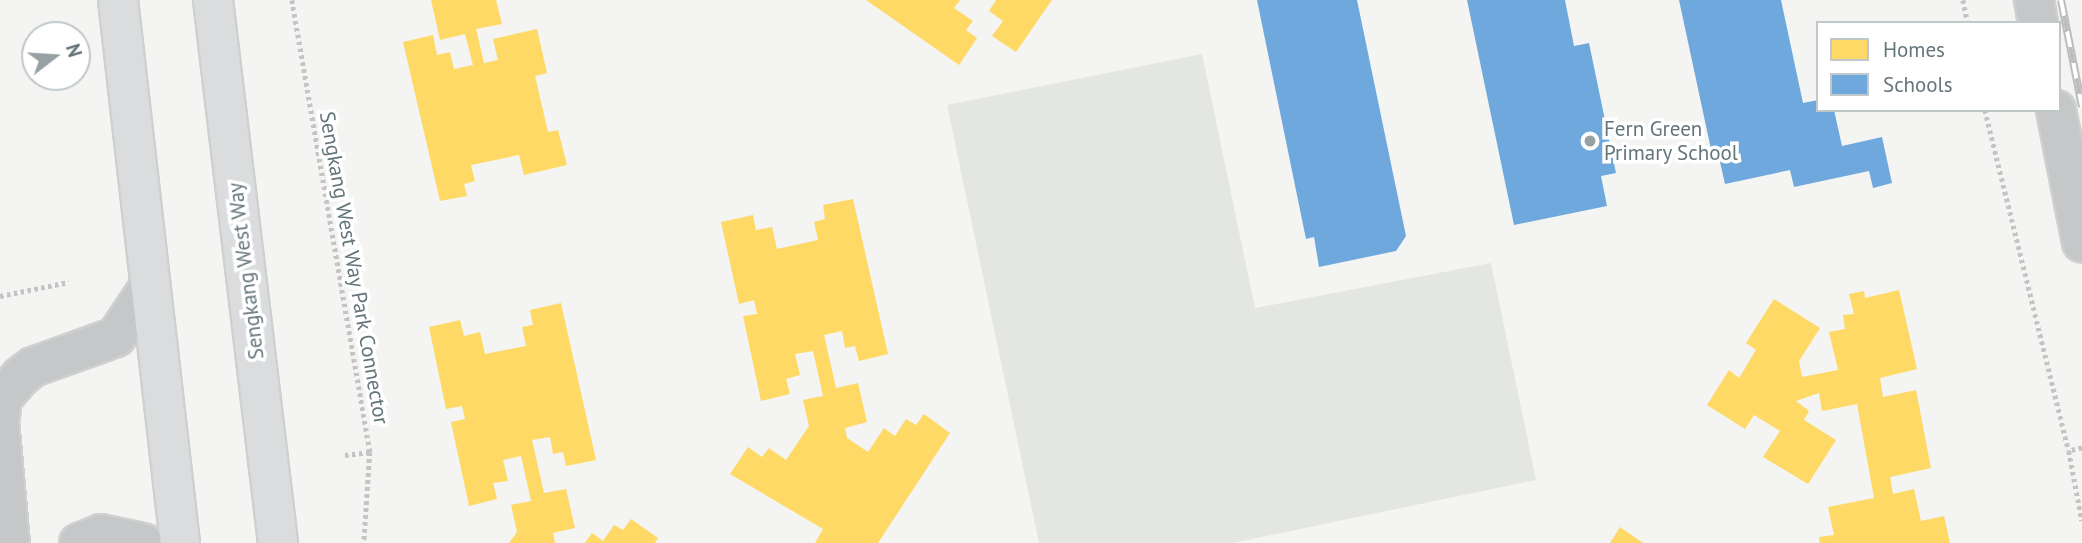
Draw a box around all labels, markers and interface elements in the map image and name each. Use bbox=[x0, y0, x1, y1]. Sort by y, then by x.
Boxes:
north arrow bbox=[21, 21, 91, 91]
legend bbox=[1816, 21, 2061, 112]
text: Homes bbox=[1883, 36, 1945, 63]
text: N bbox=[61, 41, 87, 60]
text: Schools bbox=[1883, 71, 1953, 98]
street label: Sengkang West Way Park Connector bbox=[314, 109, 394, 427]
place label: Fern Green Primary School bbox=[1604, 116, 1739, 166]
marker: Fern Green Primary School bbox=[1582, 133, 1598, 149]
street label: Sengkang West Way bbox=[223, 181, 269, 361]

